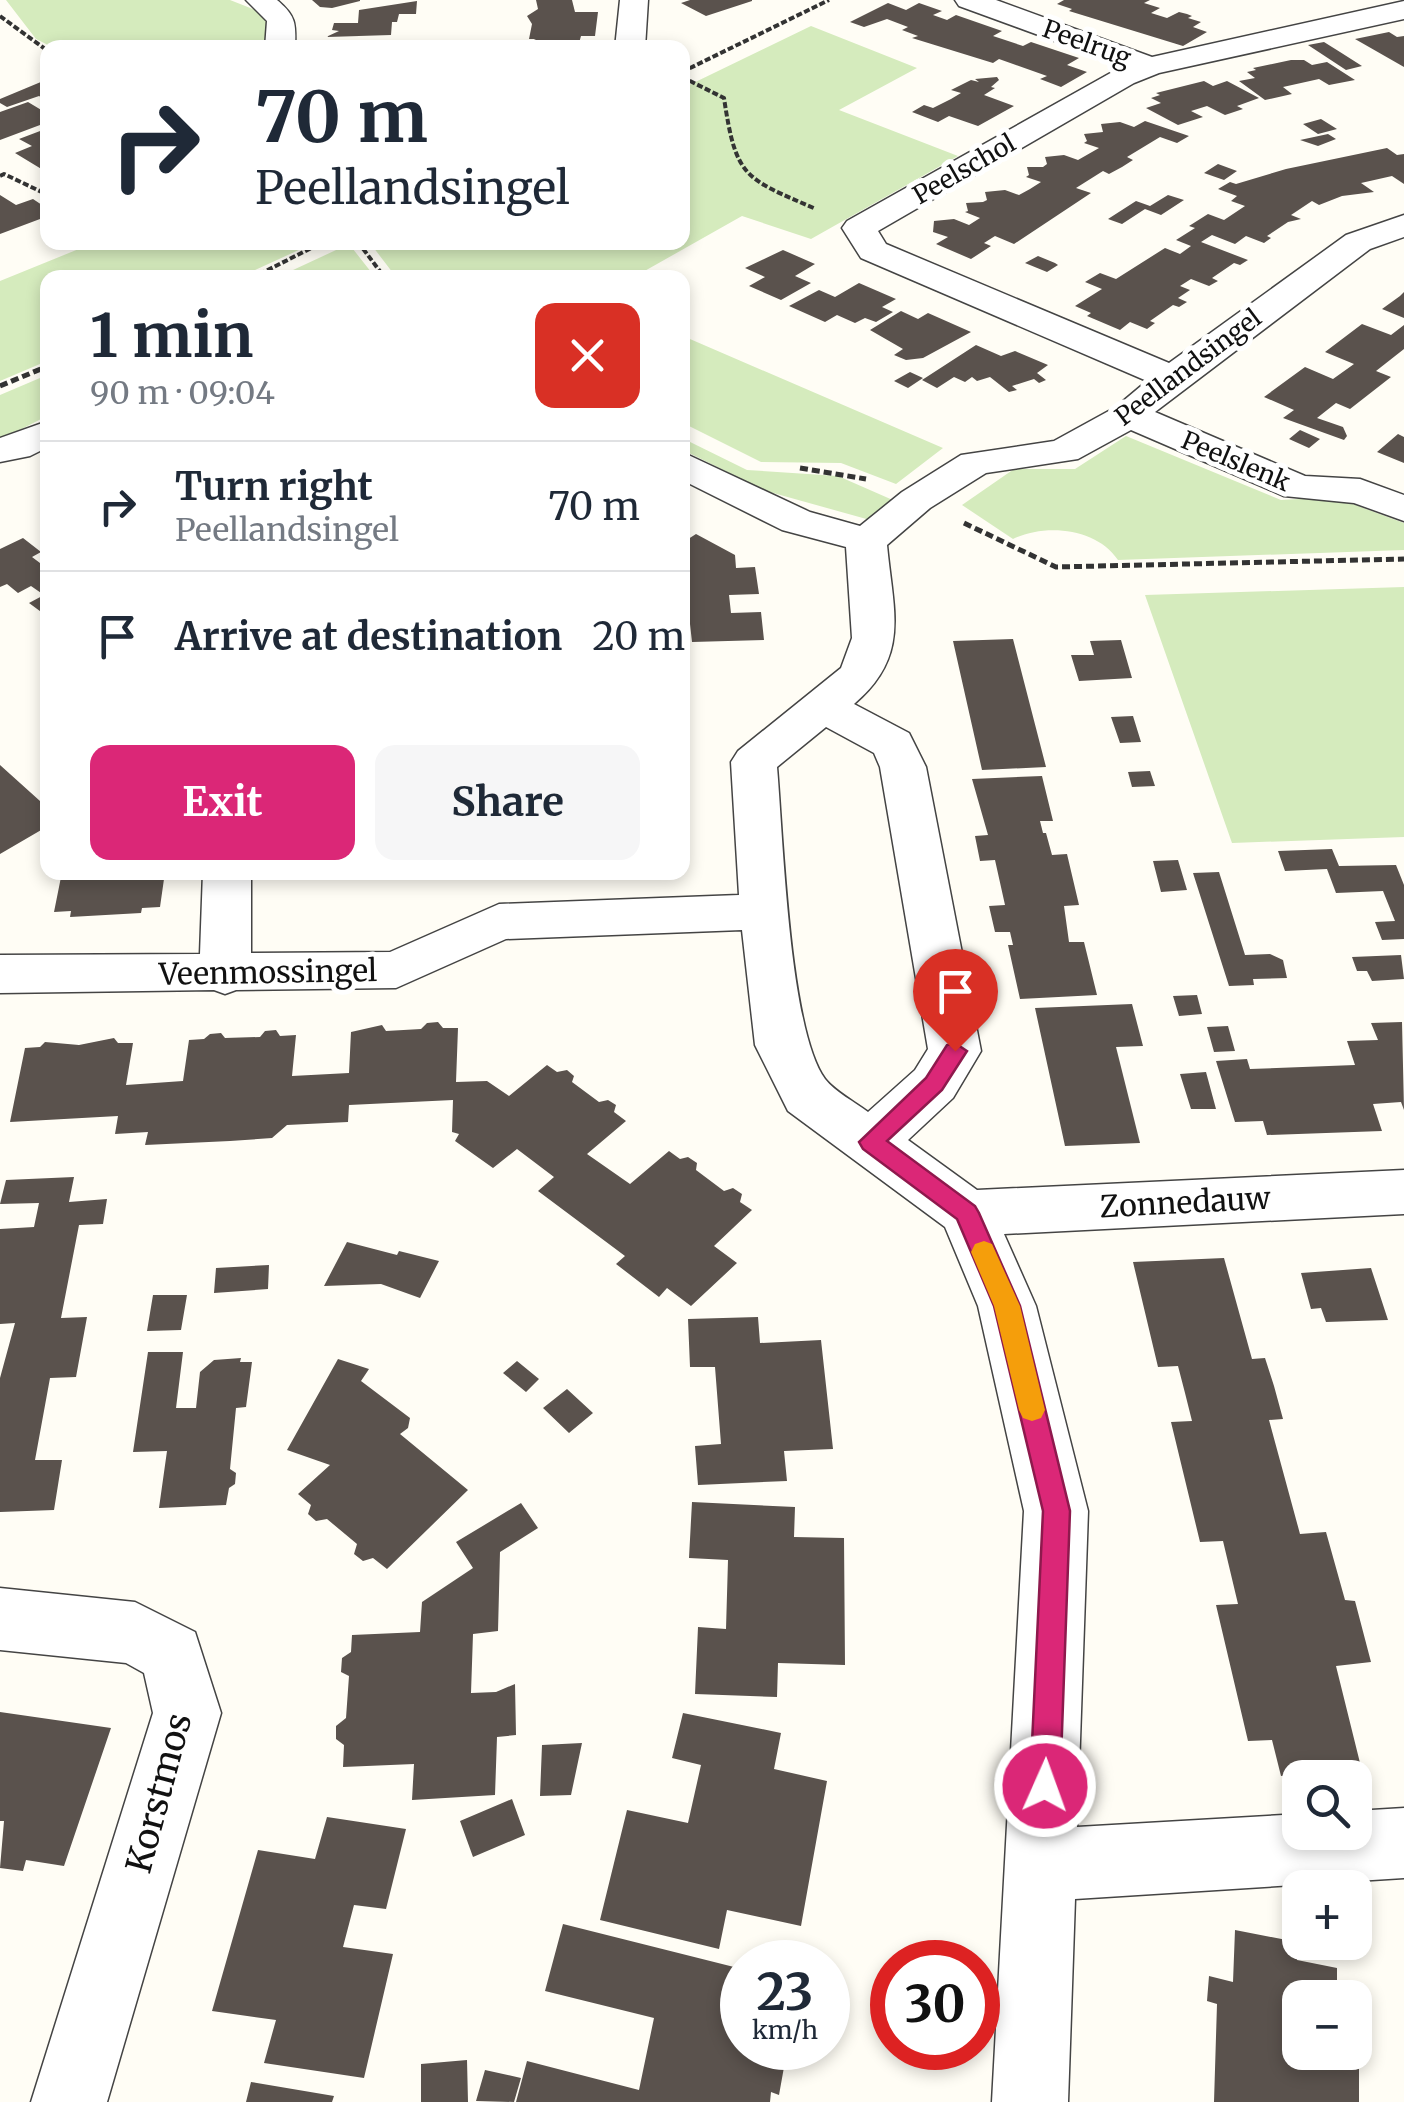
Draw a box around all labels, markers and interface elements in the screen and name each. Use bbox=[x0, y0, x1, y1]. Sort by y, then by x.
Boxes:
street label: Peelrug bbox=[1038, 12, 1136, 74]
text: 70 m bbox=[255, 73, 428, 161]
icon: right bbox=[90, 80, 220, 210]
street label: Peelschol bbox=[907, 127, 1021, 211]
text: Peellandsingel bbox=[255, 160, 570, 216]
text: 1 min bbox=[90, 298, 253, 373]
street label: Peellandsingel bbox=[1109, 301, 1268, 432]
button: close bbox=[535, 303, 640, 408]
text: 90 m · 09:04 bbox=[90, 373, 275, 413]
street label: Peelslenk bbox=[1177, 424, 1295, 498]
text: Turn right bbox=[175, 463, 373, 510]
icon: right bbox=[90, 479, 145, 534]
text: 70 m bbox=[548, 483, 640, 530]
text: Peellandsingel bbox=[175, 510, 399, 550]
icon: arrive bbox=[90, 609, 145, 664]
text: Arrive at destination bbox=[175, 613, 562, 660]
text: 20 m bbox=[592, 613, 685, 660]
button: Exit bbox=[90, 745, 355, 860]
button: Share bbox=[375, 745, 640, 860]
pin bbox=[913, 949, 998, 1052]
street label: Veenmossingel bbox=[158, 951, 377, 993]
icon: arrive bbox=[928, 964, 983, 1019]
street label: Zonnedauw bbox=[1099, 1179, 1272, 1225]
street label: Korstmos bbox=[117, 1708, 201, 1878]
position arrow bbox=[993, 1734, 1097, 1838]
map controls bbox=[1282, 1760, 1372, 2070]
button: search bbox=[1282, 1760, 1372, 1850]
button: + bbox=[1282, 1870, 1372, 1960]
speed limit sign: 30 bbox=[870, 1940, 1000, 2070]
text: 23 bbox=[757, 1961, 813, 2024]
button: − bbox=[1282, 1980, 1372, 2070]
text: km/h bbox=[752, 2014, 818, 2046]

